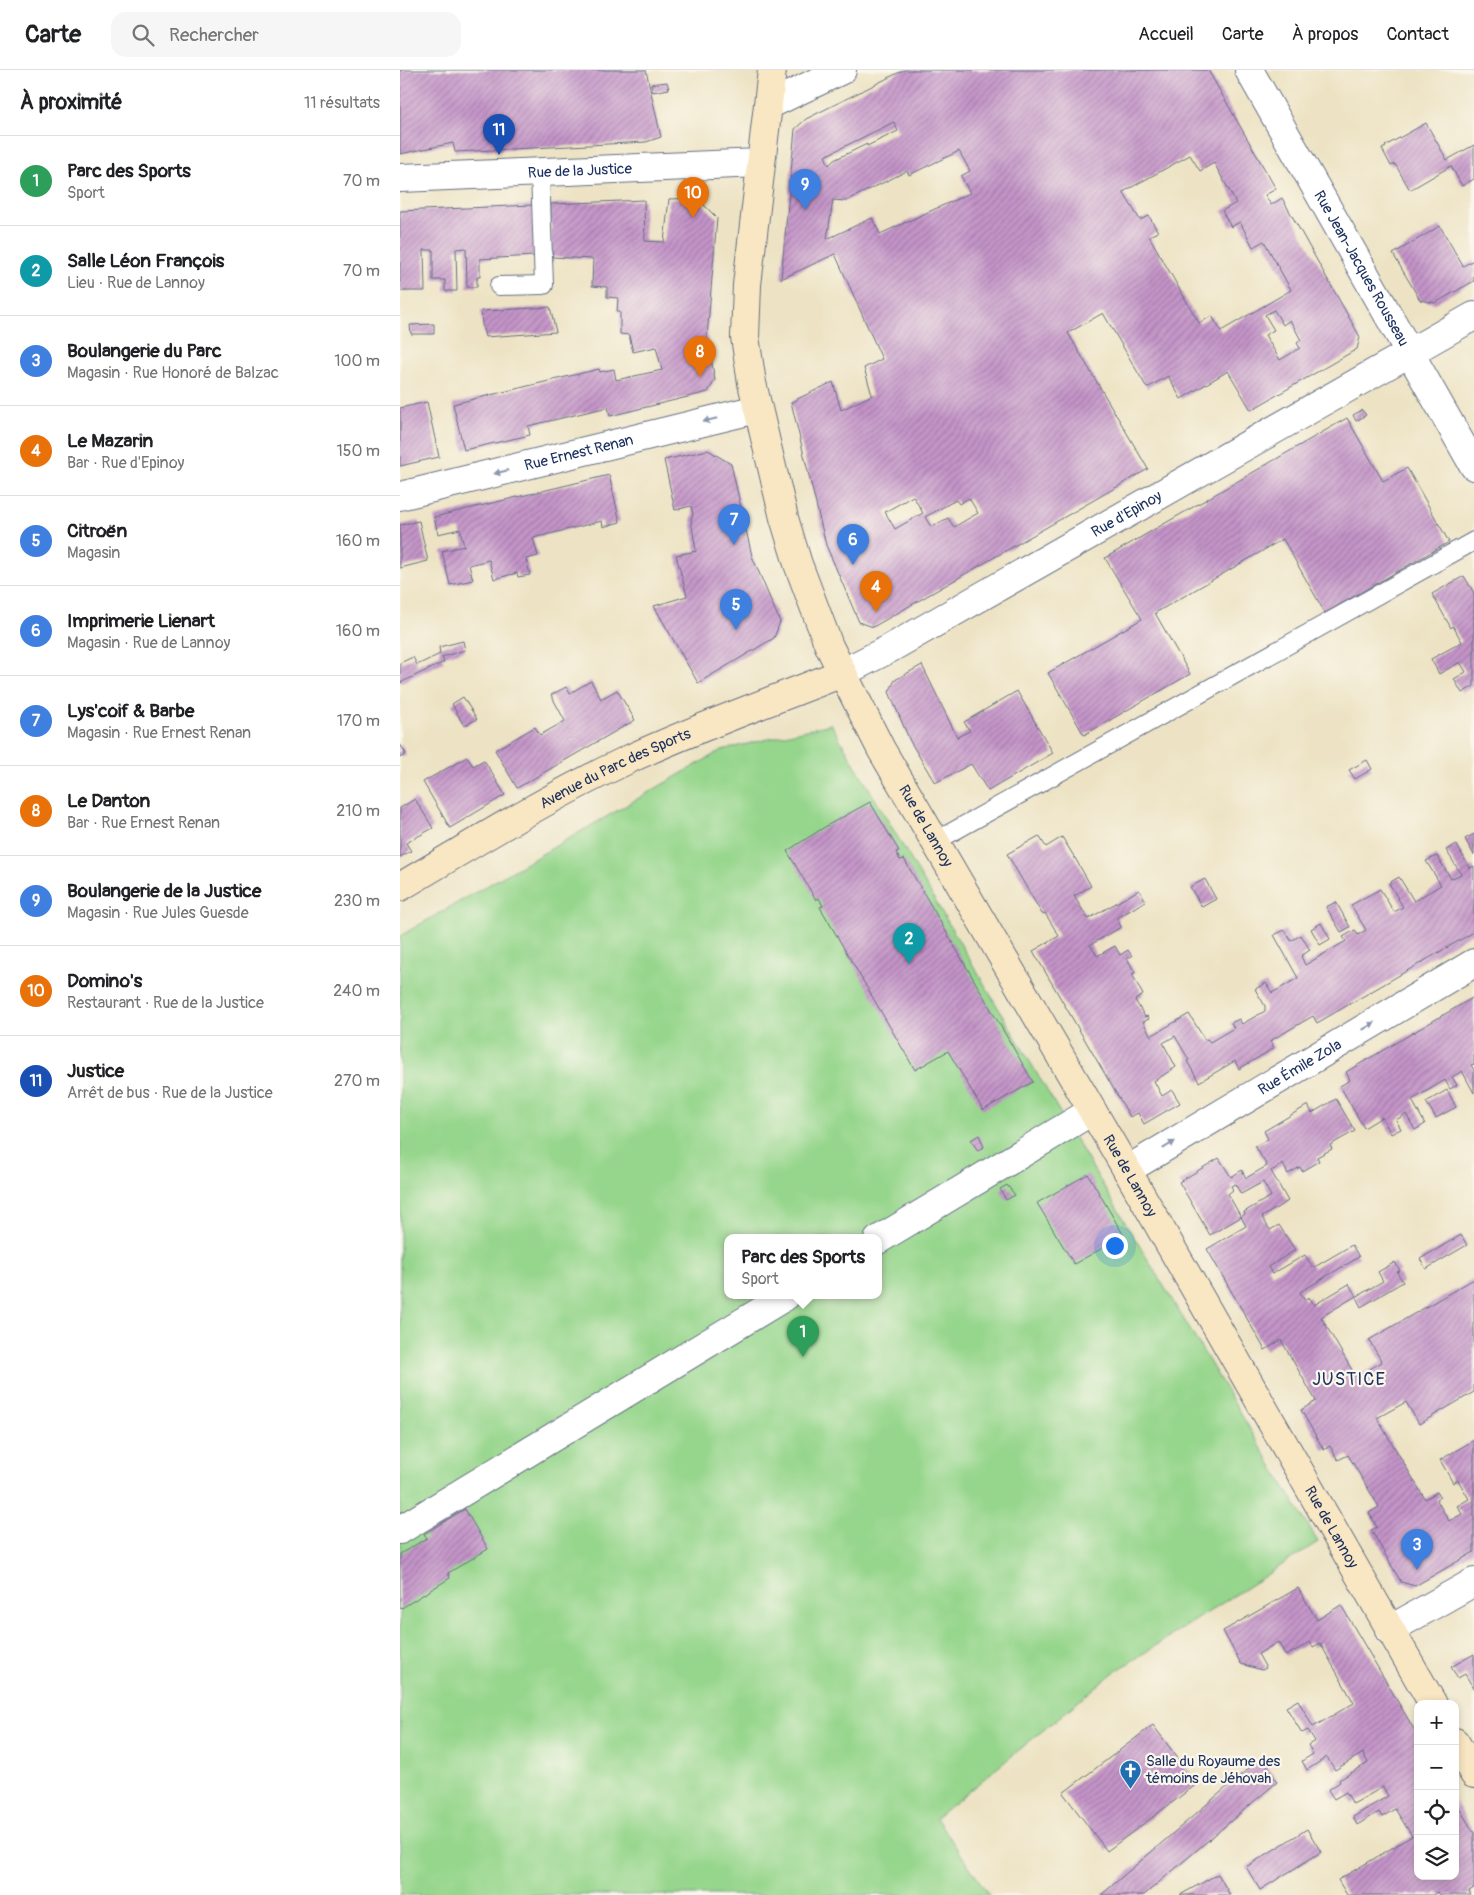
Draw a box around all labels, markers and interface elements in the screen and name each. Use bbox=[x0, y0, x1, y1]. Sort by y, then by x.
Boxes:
search box bbox=[111, 12, 461, 57]
text: Carte bbox=[25, 20, 81, 49]
icon: search bbox=[129, 21, 157, 49]
text: Rechercher bbox=[169, 23, 259, 47]
text: Accueil bbox=[1138, 23, 1194, 46]
text: Carte bbox=[1222, 23, 1264, 46]
text: À propos bbox=[1292, 23, 1358, 46]
text: Contact bbox=[1386, 23, 1449, 46]
text: À proximité bbox=[20, 89, 123, 116]
text: 11 résultats bbox=[304, 93, 380, 113]
pin: 11 bbox=[483, 114, 515, 155]
text: Parc des Sports bbox=[67, 159, 191, 183]
street label: Rue de la Justice bbox=[527, 159, 633, 183]
pin: 9 bbox=[789, 169, 821, 210]
text: 1 bbox=[33, 171, 39, 191]
text: 70 m bbox=[343, 171, 380, 191]
pin: 10 bbox=[677, 177, 709, 218]
text: Sport bbox=[67, 183, 105, 203]
street label: Rue Jean-Jacques Rousseau bbox=[1309, 187, 1413, 350]
text: Salle Léon François bbox=[67, 249, 224, 273]
text: 2 bbox=[32, 261, 40, 281]
text: 70 m bbox=[343, 261, 380, 281]
text: Lieu · Rue de Lannoy bbox=[67, 273, 205, 293]
pin: 8 bbox=[684, 336, 716, 377]
text: Boulangerie du Parc bbox=[67, 339, 222, 363]
text: 3 bbox=[32, 351, 40, 371]
text: 100 m bbox=[334, 351, 380, 371]
text: Magasin · Rue Honoré de Balzac bbox=[67, 363, 279, 383]
one-way arrow bbox=[703, 416, 718, 424]
text: Le Mazarin bbox=[67, 429, 153, 453]
street label: Rue Ernest Renan bbox=[523, 431, 635, 475]
text: 4 bbox=[31, 441, 41, 461]
text: 150 m bbox=[336, 441, 380, 461]
text: Bar · Rue d'Epinoy bbox=[67, 453, 184, 473]
one-way arrow bbox=[494, 468, 509, 476]
street label: Rue d'Epinoy bbox=[1088, 486, 1166, 542]
pin: 7 bbox=[718, 504, 750, 545]
text: Citroën bbox=[67, 519, 127, 543]
pin: 6 bbox=[837, 524, 869, 565]
text: 5 bbox=[32, 531, 40, 551]
text: 160 m bbox=[336, 531, 380, 551]
text: Magasin bbox=[67, 543, 120, 563]
pin: 4 bbox=[860, 571, 892, 612]
pin: 5 bbox=[720, 589, 752, 630]
text: Imprimerie Lienart bbox=[67, 609, 215, 633]
text: 6 bbox=[31, 621, 41, 641]
text: 160 m bbox=[336, 621, 380, 641]
text: Magasin · Rue de Lannoy bbox=[67, 633, 230, 653]
text: Lys'coif & Barbe bbox=[67, 699, 194, 723]
text: 7 bbox=[32, 711, 40, 731]
text: 170 m bbox=[337, 711, 380, 731]
text: Magasin · Rue Ernest Renan bbox=[67, 723, 251, 743]
street label: Avenue du Parc des Sports bbox=[537, 724, 694, 813]
street label: Rue de Lannoy bbox=[894, 782, 957, 871]
text: Le Danton bbox=[67, 789, 150, 813]
text: 8 bbox=[32, 801, 40, 821]
text: 210 m bbox=[336, 801, 380, 821]
text: Bar · Rue Ernest Renan bbox=[67, 813, 220, 833]
text: Boulangerie de la Justice bbox=[67, 879, 261, 903]
text: 9 bbox=[32, 891, 40, 911]
text: 230 m bbox=[334, 891, 380, 911]
text: Magasin · Rue Jules Guesde bbox=[67, 903, 249, 923]
pin: 2 bbox=[893, 923, 925, 964]
text: Domino's bbox=[67, 969, 142, 993]
text: 10 bbox=[27, 981, 45, 1001]
text: 240 m bbox=[333, 981, 380, 1001]
text: Restaurant · Rue de la Justice bbox=[67, 993, 264, 1013]
one-way arrow bbox=[1362, 1022, 1375, 1031]
street label: Rue Émile Zola bbox=[1255, 1035, 1345, 1100]
text: Justice bbox=[67, 1059, 124, 1083]
text: 11 bbox=[30, 1071, 42, 1091]
text: 270 m bbox=[334, 1071, 380, 1091]
text: Arrêt de bus · Rue de la Justice bbox=[67, 1083, 273, 1103]
street label: Rue de Lannoy bbox=[1098, 1131, 1161, 1221]
one-way arrow bbox=[1162, 1141, 1175, 1150]
your location bbox=[1102, 1233, 1128, 1259]
popup bbox=[724, 1234, 882, 1299]
text: Parc des Sports bbox=[741, 1245, 865, 1269]
text: Sport bbox=[741, 1269, 779, 1289]
pin: 1 bbox=[787, 1316, 819, 1357]
district label: JUSTICE bbox=[1312, 1368, 1386, 1391]
street label: Rue de Lannoy bbox=[1300, 1483, 1363, 1572]
pin: 3 bbox=[1401, 1529, 1433, 1570]
map controls bbox=[1414, 1700, 1459, 1880]
button: + bbox=[1414, 1700, 1459, 1745]
button: − bbox=[1414, 1745, 1459, 1790]
place label: Salle du Royaume des témoins de Jéhovah bbox=[1145, 1752, 1280, 1788]
church icon: Salle du Royaume des témoins de Jéhovah bbox=[1118, 1758, 1142, 1789]
button: locate bbox=[1414, 1790, 1459, 1835]
button: layers bbox=[1414, 1835, 1459, 1880]

